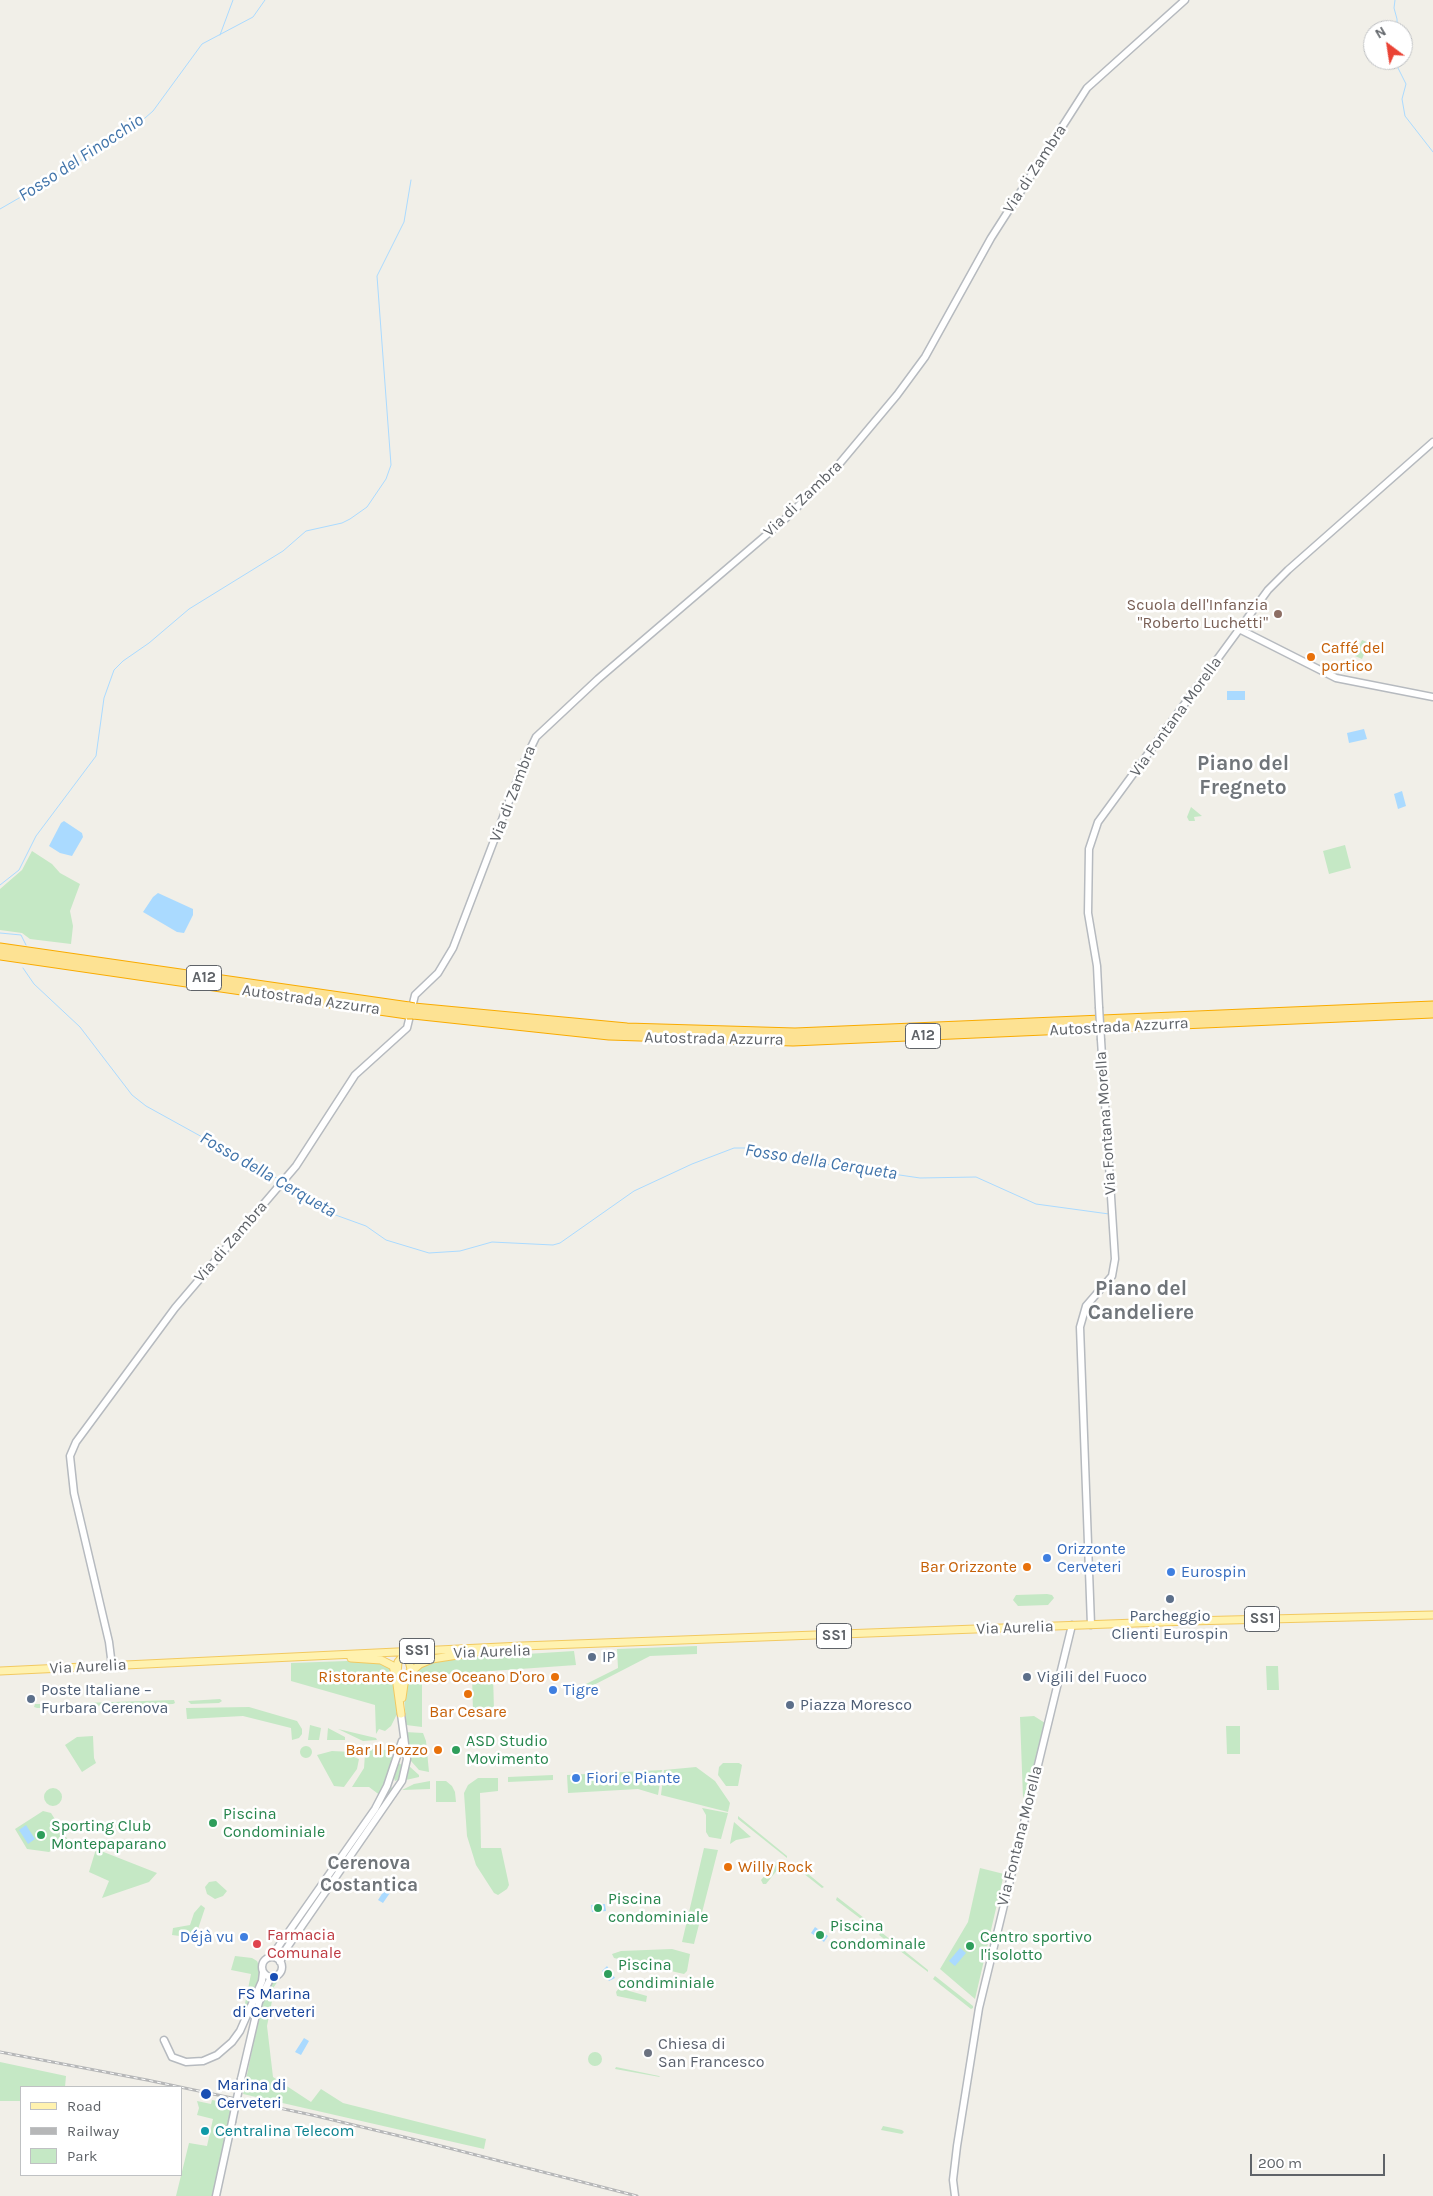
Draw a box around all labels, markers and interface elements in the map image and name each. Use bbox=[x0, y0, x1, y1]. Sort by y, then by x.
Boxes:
north arrow bbox=[1363, 20, 1413, 70]
text: N bbox=[1372, 23, 1389, 42]
water label: Fosso del Finocchio bbox=[14, 109, 148, 207]
street label: Via di Zambra bbox=[999, 121, 1071, 217]
street label: Via di Zambra bbox=[760, 457, 846, 541]
place label: Scuola dell'Infanzia "Roberto Luchetti" bbox=[1126, 595, 1268, 633]
marker: Scuola dell'Infanzia "Roberto Luchetti" bbox=[1272, 608, 1284, 620]
place label: Caffé del portico bbox=[1321, 638, 1385, 676]
marker: Caffé del portico bbox=[1305, 651, 1317, 663]
street label: Via Fontana Morella bbox=[1126, 653, 1226, 781]
street label: Via di Zambra bbox=[486, 743, 540, 845]
district label: Piano del Fregneto bbox=[1197, 751, 1289, 801]
road number: A12 bbox=[186, 966, 222, 990]
street label: Autostrada Azzurra bbox=[241, 981, 381, 1019]
street label: Autostrada Azzurra bbox=[1049, 1014, 1189, 1040]
road number: A12 bbox=[906, 1024, 940, 1048]
street label: Autostrada Azzurra bbox=[644, 1028, 784, 1050]
street label: Via Fontana Morella bbox=[1091, 1051, 1121, 1195]
water label: Fosso della Cerqueta bbox=[196, 1127, 340, 1223]
water label: Fosso della Cerqueta bbox=[743, 1139, 899, 1185]
street label: Via di Zambra bbox=[190, 1197, 272, 1287]
district label: Piano del Candeliere bbox=[1088, 1276, 1194, 1326]
place label: Orizzonte Cerveteri bbox=[1057, 1539, 1126, 1577]
marker: Orizzonte Cerveteri bbox=[1041, 1552, 1053, 1564]
place label: Bar Orizzonte bbox=[920, 1557, 1017, 1577]
marker: Bar Orizzonte bbox=[1021, 1561, 1033, 1573]
place label: Eurospin bbox=[1181, 1562, 1246, 1582]
marker: Eurospin bbox=[1165, 1566, 1177, 1578]
marker: Parcheggio Clienti Eurospin bbox=[1164, 1593, 1176, 1605]
place label: Parcheggio Clienti Eurospin bbox=[1112, 1606, 1228, 1644]
road number: SS1 bbox=[1244, 1606, 1280, 1632]
street label: Via Aurelia bbox=[976, 1617, 1054, 1639]
road number: SS1 bbox=[816, 1624, 852, 1648]
road number: SS1 bbox=[400, 1638, 434, 1664]
street label: Via Aurelia bbox=[453, 1641, 531, 1663]
place label: IP bbox=[602, 1647, 615, 1667]
marker: IP bbox=[586, 1651, 598, 1663]
street label: Via Aurelia bbox=[49, 1655, 127, 1679]
place label: Ristorante Cinese Oceano D'oro bbox=[318, 1667, 545, 1687]
place label: Vigili del Fuoco bbox=[1037, 1667, 1147, 1687]
marker: Ristorante Cinese Oceano D'oro bbox=[549, 1671, 561, 1683]
marker: Vigili del Fuoco bbox=[1021, 1671, 1033, 1683]
place label: Poste Italiane – Furbara Cerenova bbox=[41, 1680, 168, 1718]
place label: Tigre bbox=[563, 1680, 599, 1700]
marker: Tigre bbox=[547, 1684, 559, 1696]
marker: Bar Cesare bbox=[462, 1688, 474, 1700]
marker: Poste Italiane – Furbara Cerenova bbox=[25, 1693, 37, 1705]
place label: Piazza Moresco bbox=[800, 1695, 912, 1715]
marker: Piazza Moresco bbox=[784, 1699, 796, 1711]
place label: Bar Cesare bbox=[429, 1702, 507, 1722]
place label: ASD Studio Movimento bbox=[466, 1731, 549, 1769]
place label: Bar Il Pozzo bbox=[345, 1740, 428, 1760]
marker: Bar Il Pozzo bbox=[432, 1744, 444, 1756]
marker: ASD Studio Movimento bbox=[450, 1744, 462, 1756]
street label: Via Fontana Morella bbox=[993, 1764, 1047, 1908]
place label: Fiori e Piante bbox=[586, 1768, 681, 1788]
marker: Fiori e Piante bbox=[570, 1772, 582, 1784]
place label: Piscina Condominiale bbox=[223, 1804, 325, 1842]
place label: Sporting Club Montepaparano bbox=[51, 1816, 166, 1854]
marker: Piscina Condominiale bbox=[207, 1817, 219, 1829]
marker: Sporting Club Montepaparano bbox=[35, 1829, 47, 1841]
district label: Cerenova Costantica bbox=[320, 1853, 418, 1897]
place label: Willy Rock bbox=[738, 1857, 813, 1877]
marker: Willy Rock bbox=[722, 1861, 734, 1873]
place label: Piscina condominiale bbox=[608, 1889, 709, 1927]
marker: Piscina condominiale bbox=[592, 1902, 604, 1914]
place label: Piscina condominale bbox=[830, 1916, 926, 1954]
place label: Farmacia Comunale bbox=[267, 1925, 341, 1963]
place label: Déjà vu bbox=[180, 1927, 234, 1947]
place label: Centro sportivo l'isolotto bbox=[980, 1927, 1092, 1965]
marker: Piscina condominale bbox=[814, 1929, 826, 1941]
marker: Déjà vu bbox=[238, 1931, 250, 1943]
marker: Farmacia Comunale bbox=[251, 1938, 263, 1950]
marker: Centro sportivo l'isolotto bbox=[964, 1940, 976, 1952]
place label: Piscina condiminiale bbox=[618, 1955, 715, 1993]
marker: Piscina condiminiale bbox=[602, 1968, 614, 1980]
marker: FS Marina di Cerveteri bbox=[268, 1971, 280, 1983]
place label: FS Marina di Cerveteri bbox=[233, 1984, 315, 2022]
place label: Chiesa di San Francesco bbox=[658, 2034, 764, 2072]
marker: Chiesa di San Francesco bbox=[642, 2047, 654, 2059]
place label: Marina di Cerveteri bbox=[217, 2075, 286, 2113]
legend bbox=[20, 2086, 182, 2176]
marker: Marina di Cerveteri bbox=[199, 2087, 213, 2101]
text: Road bbox=[67, 2097, 102, 2115]
place label: Centralina Telecom bbox=[215, 2121, 354, 2141]
text: Railway bbox=[67, 2122, 119, 2140]
marker: Centralina Telecom bbox=[199, 2125, 211, 2137]
scale bar bbox=[1253, 2144, 1388, 2176]
text: Park bbox=[67, 2147, 97, 2165]
text: 200 m bbox=[1258, 2154, 1302, 2172]

